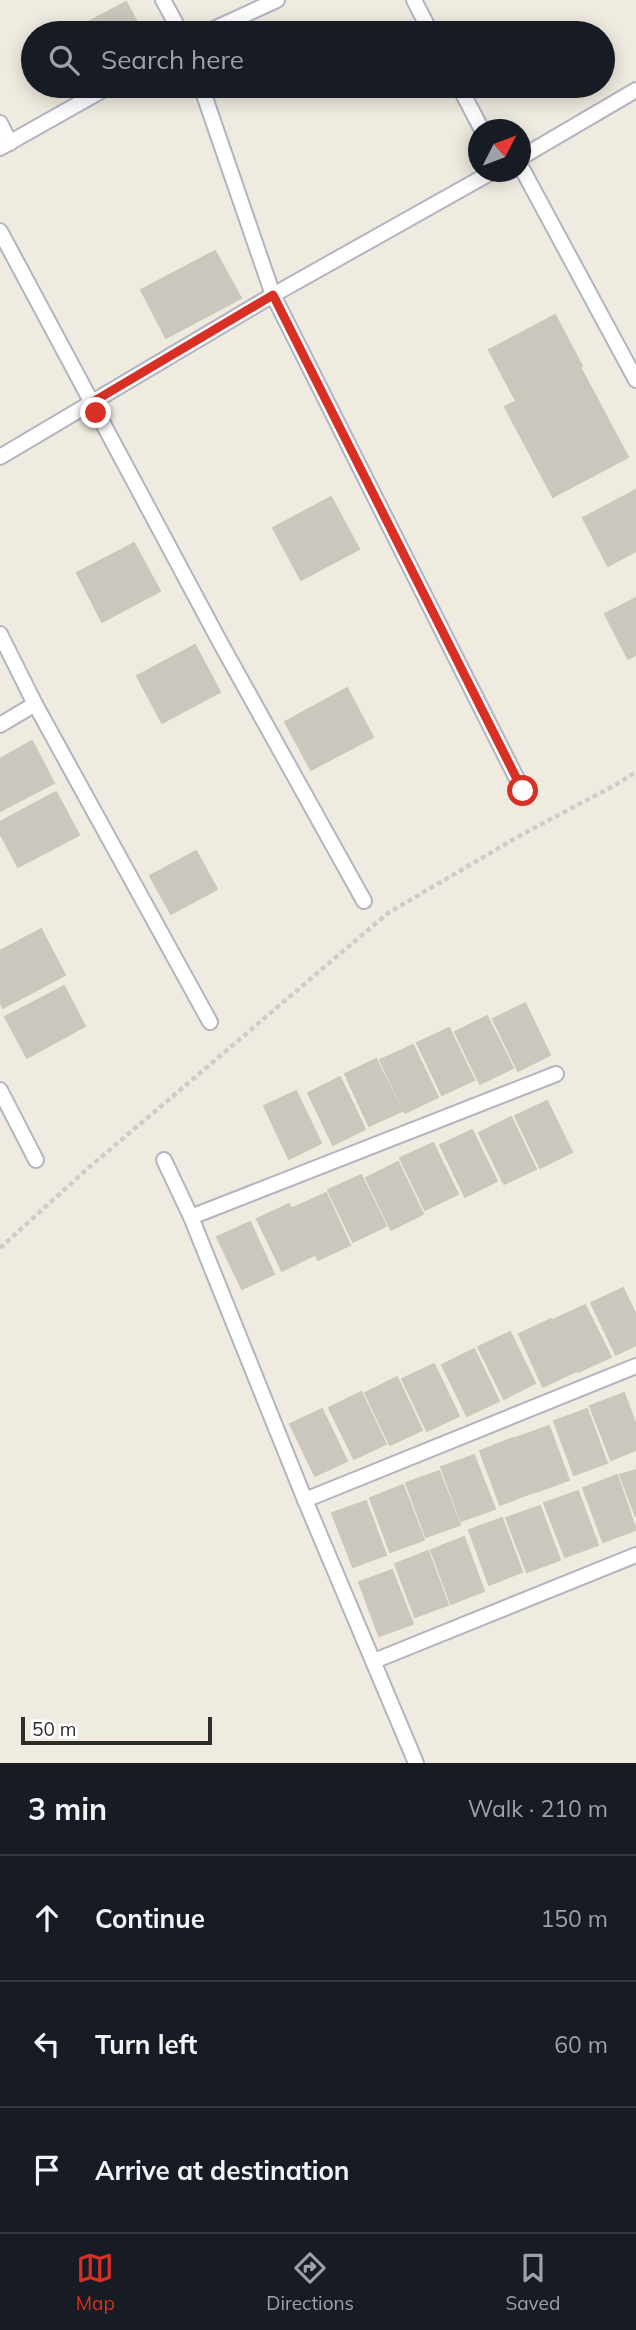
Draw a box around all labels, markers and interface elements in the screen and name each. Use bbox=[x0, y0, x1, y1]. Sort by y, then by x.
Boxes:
search box bbox=[21, 21, 615, 98]
icon: search bbox=[45, 41, 83, 79]
text: Search here bbox=[101, 43, 244, 76]
north arrow bbox=[468, 119, 531, 182]
route end bbox=[80, 397, 111, 428]
route start bbox=[507, 775, 538, 806]
scale bar bbox=[21, 1714, 212, 1746]
text: 50 m bbox=[32, 1717, 76, 1741]
text: 3 min bbox=[28, 1790, 107, 1828]
text: Walk · 210 m bbox=[468, 1794, 608, 1823]
icon: ahead bbox=[28, 1899, 66, 1937]
text: Continue bbox=[95, 1902, 205, 1935]
text: 150 m bbox=[540, 1904, 608, 1933]
icon: left bbox=[28, 2025, 66, 2063]
text: Turn left bbox=[95, 2028, 197, 2061]
text: 60 m bbox=[554, 2030, 608, 2059]
icon: arrive bbox=[28, 2151, 66, 2189]
text: Arrive at destination bbox=[95, 2154, 350, 2187]
tab: Map bbox=[76, 2249, 115, 2315]
tab: Directions bbox=[266, 2249, 354, 2315]
tab: Saved bbox=[505, 2249, 560, 2315]

